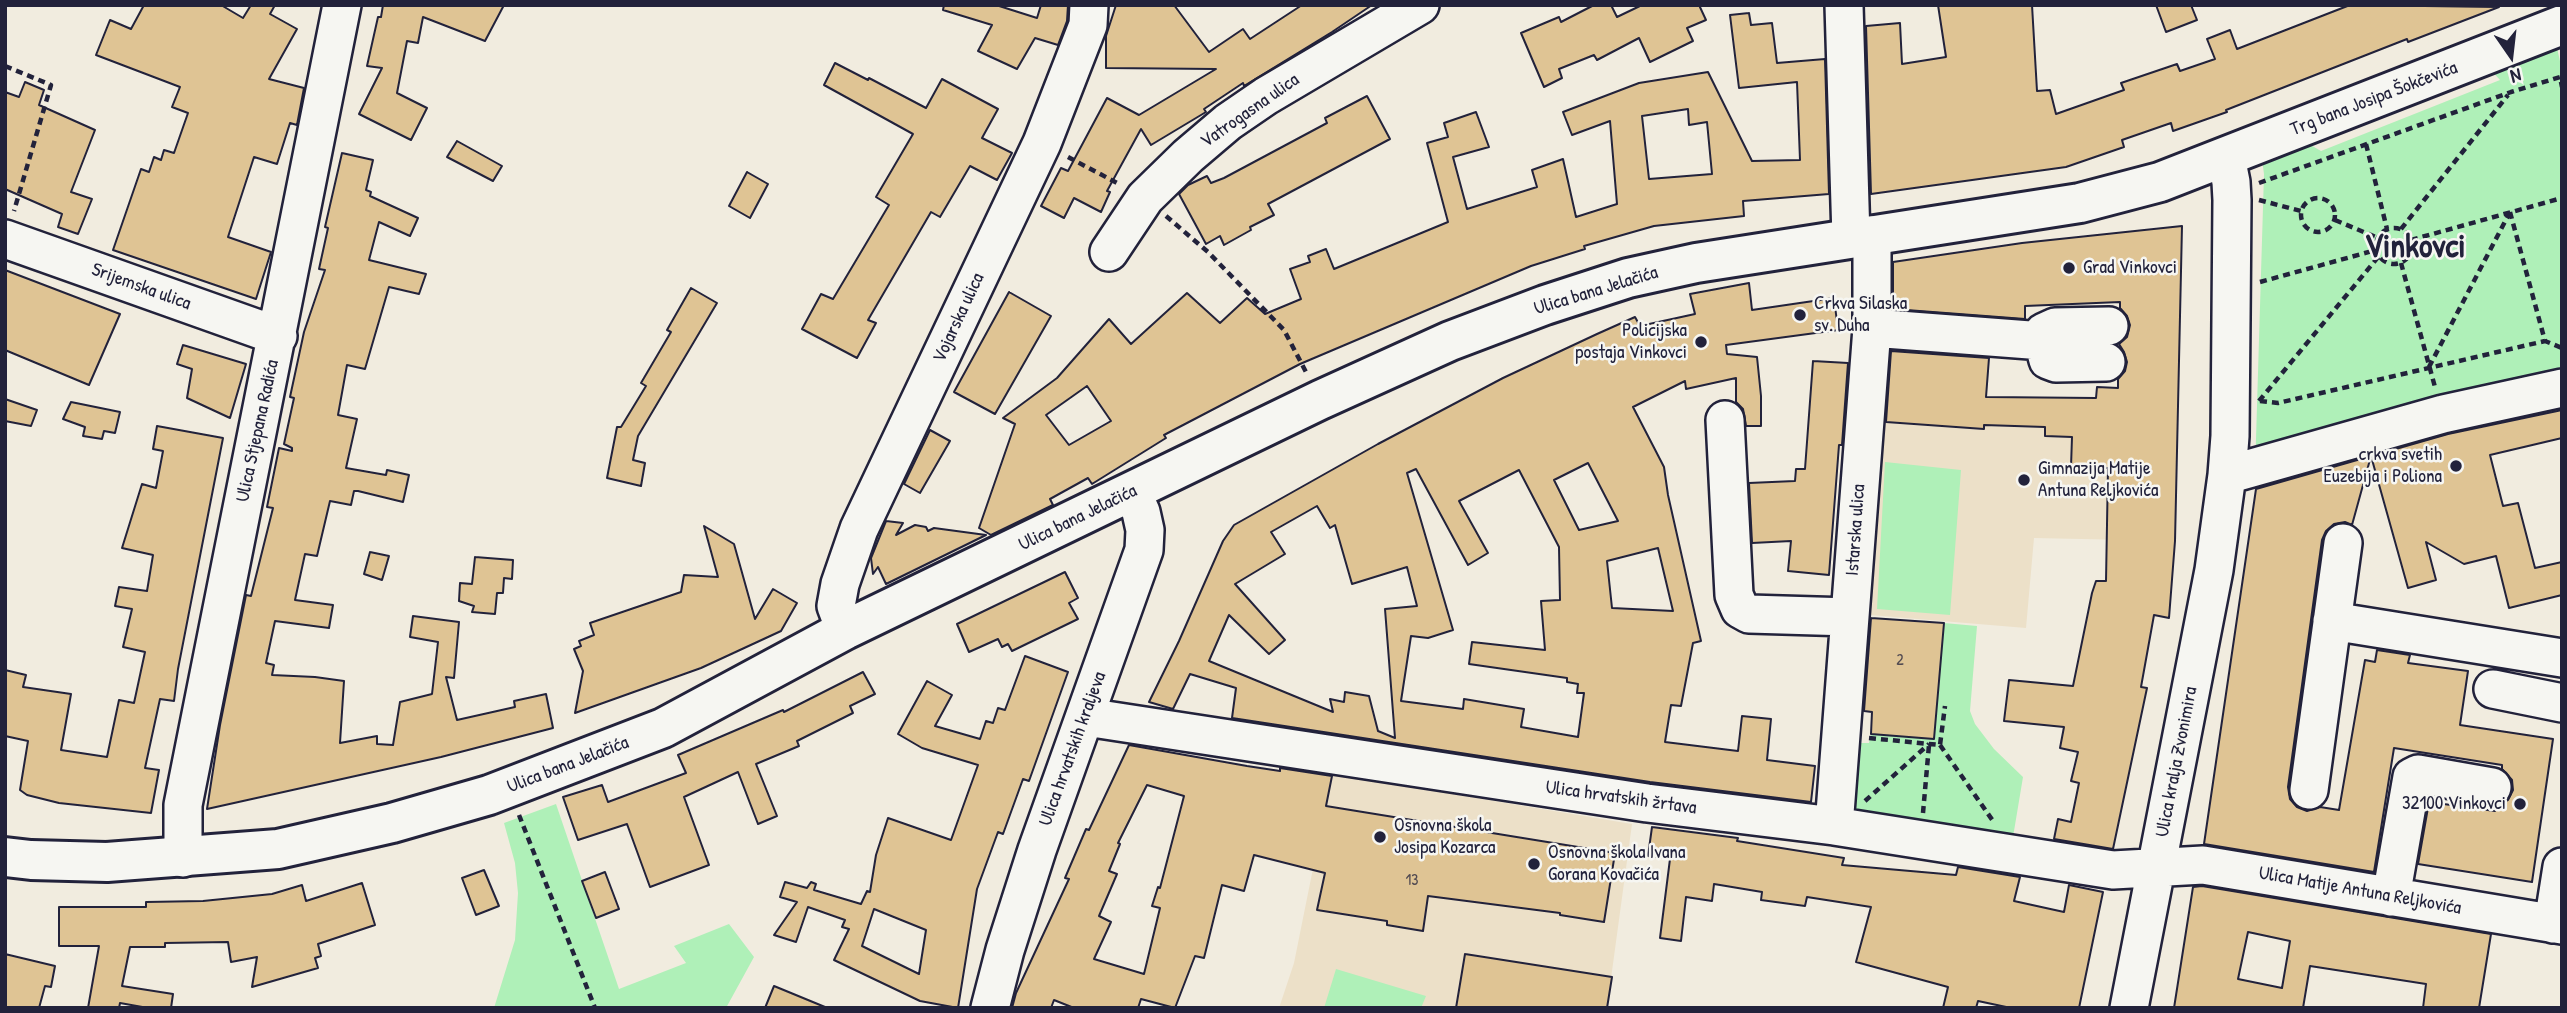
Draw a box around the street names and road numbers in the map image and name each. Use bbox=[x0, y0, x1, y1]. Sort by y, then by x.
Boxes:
street label: Trg bana Josipa Šokčevića bbox=[2287, 57, 2461, 141]
street label: Vatrogasna ulica bbox=[1196, 69, 1304, 153]
street label: Srijemska ulica bbox=[88, 259, 194, 315]
street label: Ulica bana Jelačića bbox=[1531, 261, 1661, 321]
street label: Vojarska ulica bbox=[928, 270, 990, 366]
street label: Ulica Stjepana Radića bbox=[232, 358, 284, 504]
street label: Ulica bana Jelačića bbox=[1015, 480, 1141, 556]
street label: Istarska ulica bbox=[1841, 483, 1871, 577]
street label: Ulica hrvatskih kraljeva bbox=[1035, 669, 1111, 829]
street label: Ulica kralja Zvonimira bbox=[2151, 685, 2203, 839]
street label: Ulica bana Jelačića bbox=[504, 731, 632, 799]
street label: Ulica hrvatskih žrtava bbox=[1544, 776, 1698, 820]
street label: Ulica Matije Antuna Reljkovića bbox=[2257, 862, 2463, 920]

